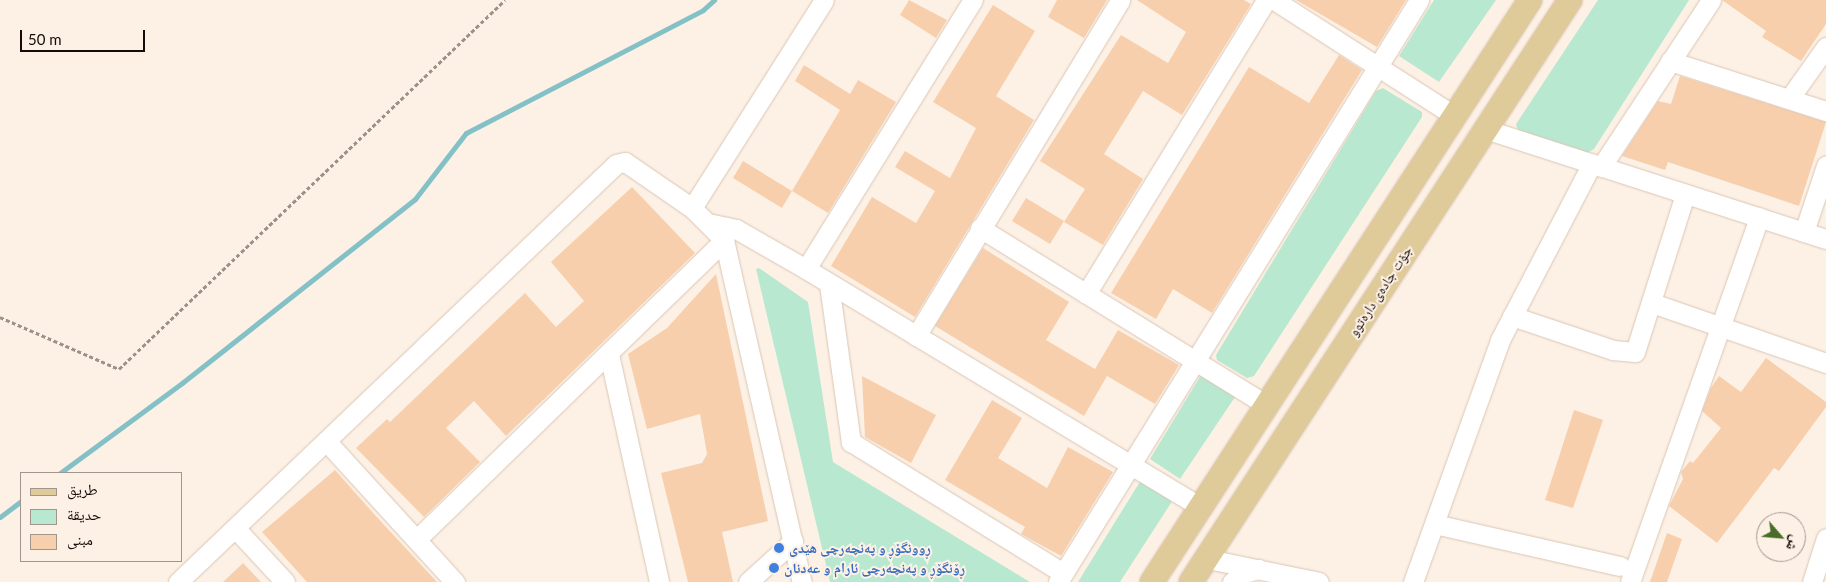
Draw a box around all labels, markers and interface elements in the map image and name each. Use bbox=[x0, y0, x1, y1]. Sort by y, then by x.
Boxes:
scale bar bbox=[22, 20, 148, 52]
text: 50 m bbox=[28, 30, 62, 48]
street label: جۆت جادەی دارەتوو bbox=[1345, 243, 1415, 339]
legend bbox=[20, 472, 182, 562]
text: طريق bbox=[67, 480, 98, 498]
text: حديقة bbox=[67, 505, 101, 523]
north arrow bbox=[1756, 512, 1806, 562]
text: مبنى bbox=[67, 530, 93, 548]
text: ش bbox=[1783, 533, 1805, 554]
place label: ڕوونگۆڕ و پەنچەرچی هێدی bbox=[789, 540, 931, 556]
marker: ڕوونگۆڕ و پەنچەرچی هێدی bbox=[773, 542, 785, 554]
place label: ڕۆنگۆڕ و پەنچەرچی ئارام و عەدنان bbox=[784, 560, 965, 576]
marker: ڕۆنگۆڕ و پەنچەرچی ئارام و عەدنان bbox=[768, 562, 780, 574]

